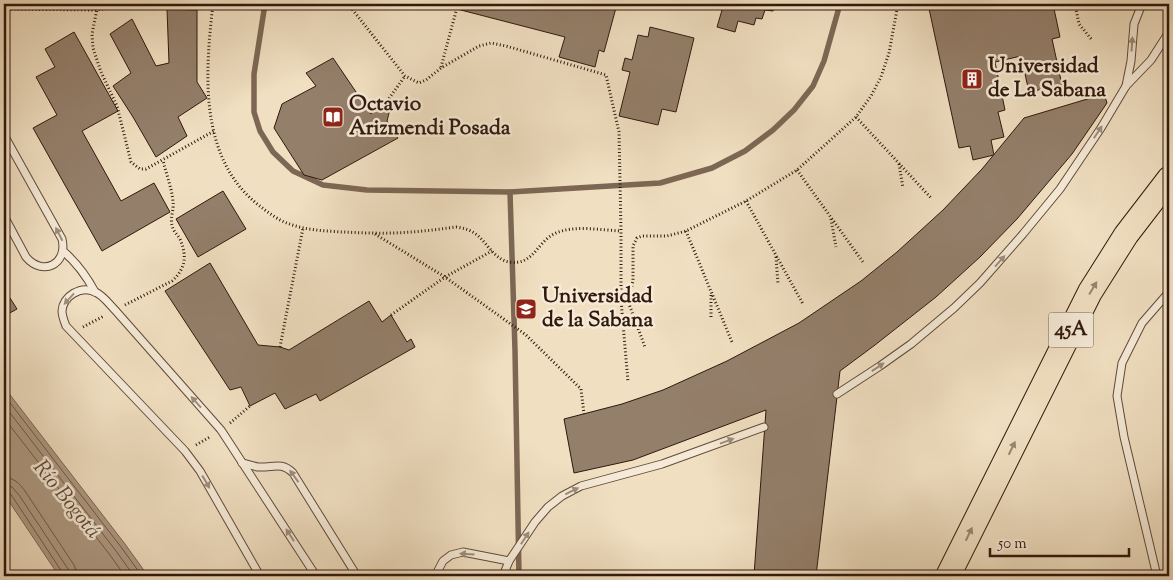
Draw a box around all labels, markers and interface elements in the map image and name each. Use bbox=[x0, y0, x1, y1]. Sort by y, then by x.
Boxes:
one-way arrow bbox=[1129, 36, 1137, 52]
place label: Universidad de La Sabana bbox=[988, 52, 1106, 106]
building icon: Universidad de La Sabana bbox=[960, 67, 984, 91]
place label: Octavio Arizmendi Posada bbox=[349, 90, 511, 144]
library icon: Octavio Arizmendi Posada bbox=[321, 105, 345, 129]
one-way arrow bbox=[1094, 125, 1103, 139]
one-way arrow bbox=[55, 227, 63, 241]
one-way arrow bbox=[994, 255, 1006, 267]
one-way arrow bbox=[1089, 281, 1098, 294]
place label: Universidad de la Sabana bbox=[542, 282, 653, 336]
one-way arrow bbox=[64, 292, 75, 305]
school or university icon: Universidad de la Sabana bbox=[514, 297, 538, 321]
road number: 45A bbox=[1048, 312, 1094, 348]
one-way arrow bbox=[871, 362, 884, 372]
one-way arrow bbox=[191, 396, 202, 409]
one-way arrow bbox=[720, 437, 734, 445]
one-way arrow bbox=[1008, 441, 1016, 455]
water label: Río Bogotá bbox=[24, 454, 108, 546]
one-way arrow bbox=[289, 469, 299, 483]
one-way arrow bbox=[201, 475, 210, 488]
one-way arrow bbox=[565, 486, 579, 494]
scale bar bbox=[990, 525, 1129, 557]
one-way arrow bbox=[965, 527, 973, 541]
one-way arrow bbox=[285, 529, 294, 542]
one-way arrow bbox=[520, 532, 529, 545]
text: 50 m bbox=[997, 534, 1027, 555]
one-way arrow bbox=[458, 550, 474, 558]

